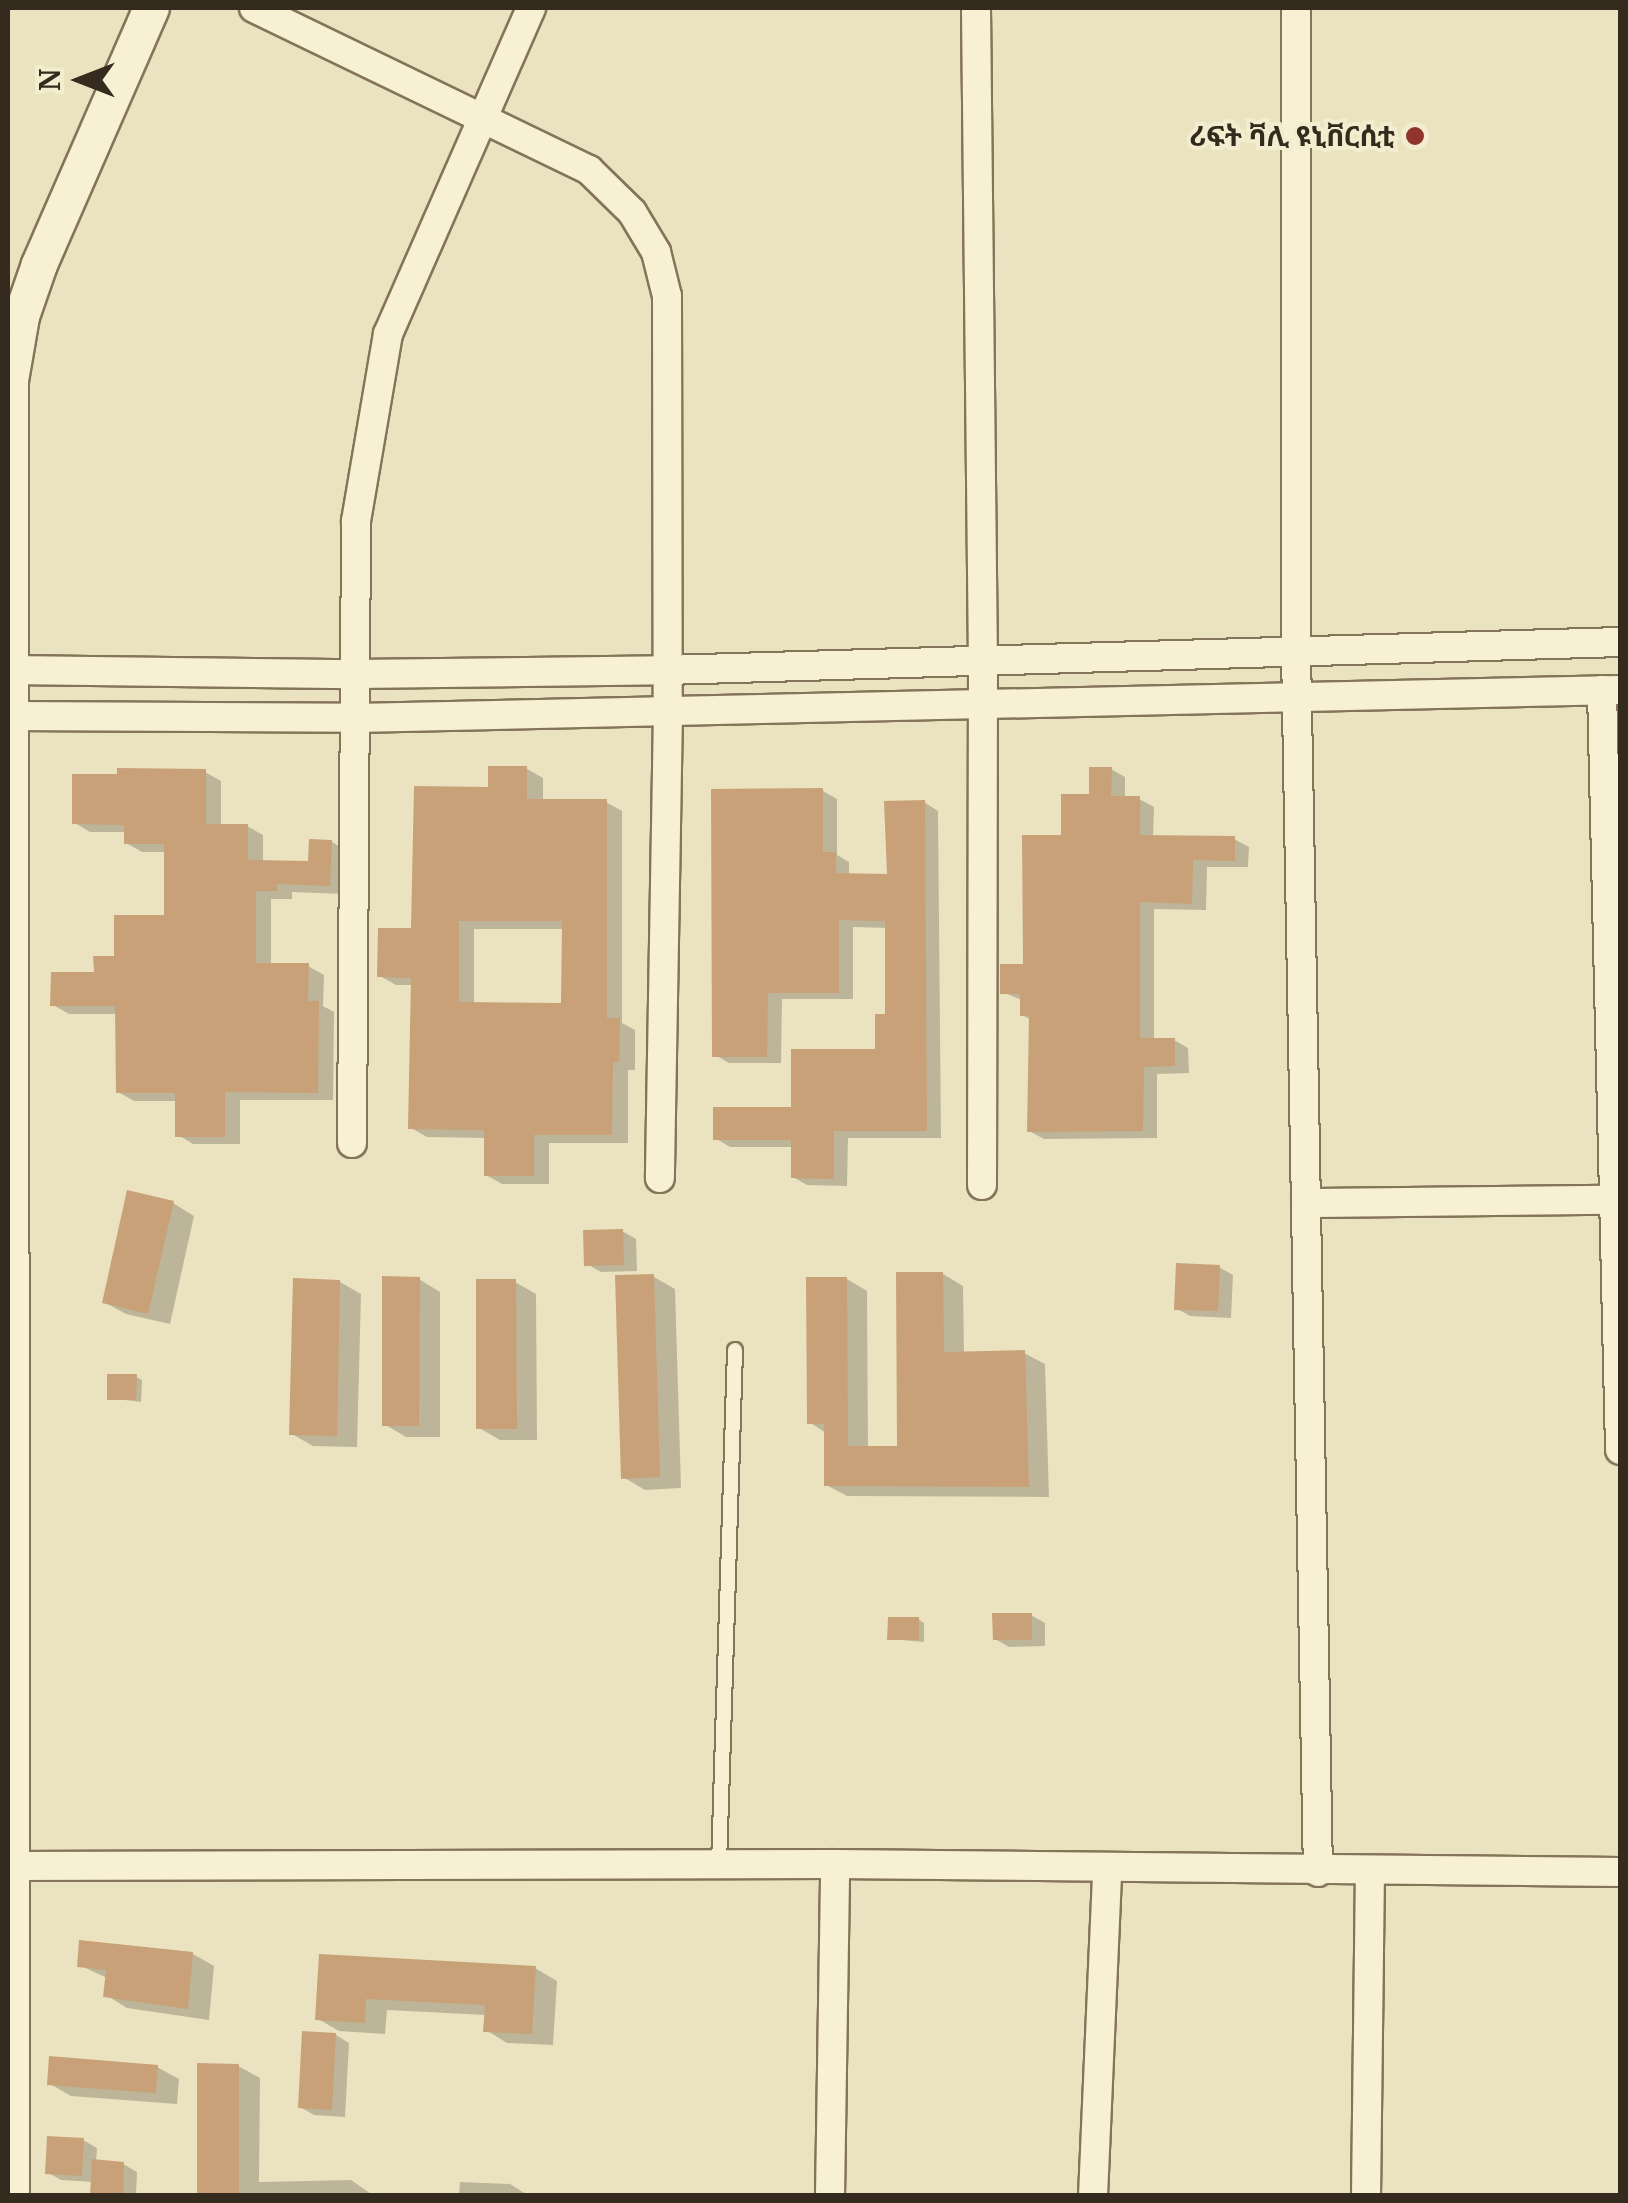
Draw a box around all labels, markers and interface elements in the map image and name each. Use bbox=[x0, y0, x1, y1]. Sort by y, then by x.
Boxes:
north arrow bbox=[30, 30, 130, 130]
text: N bbox=[32, 69, 68, 91]
place label: ሪፍት ቫሊ ዩኒቨርሲቲ bbox=[1190, 119, 1395, 153]
marker: ሪፍት ቫሊ ዩኒቨርሲቲ bbox=[1404, 125, 1426, 147]

